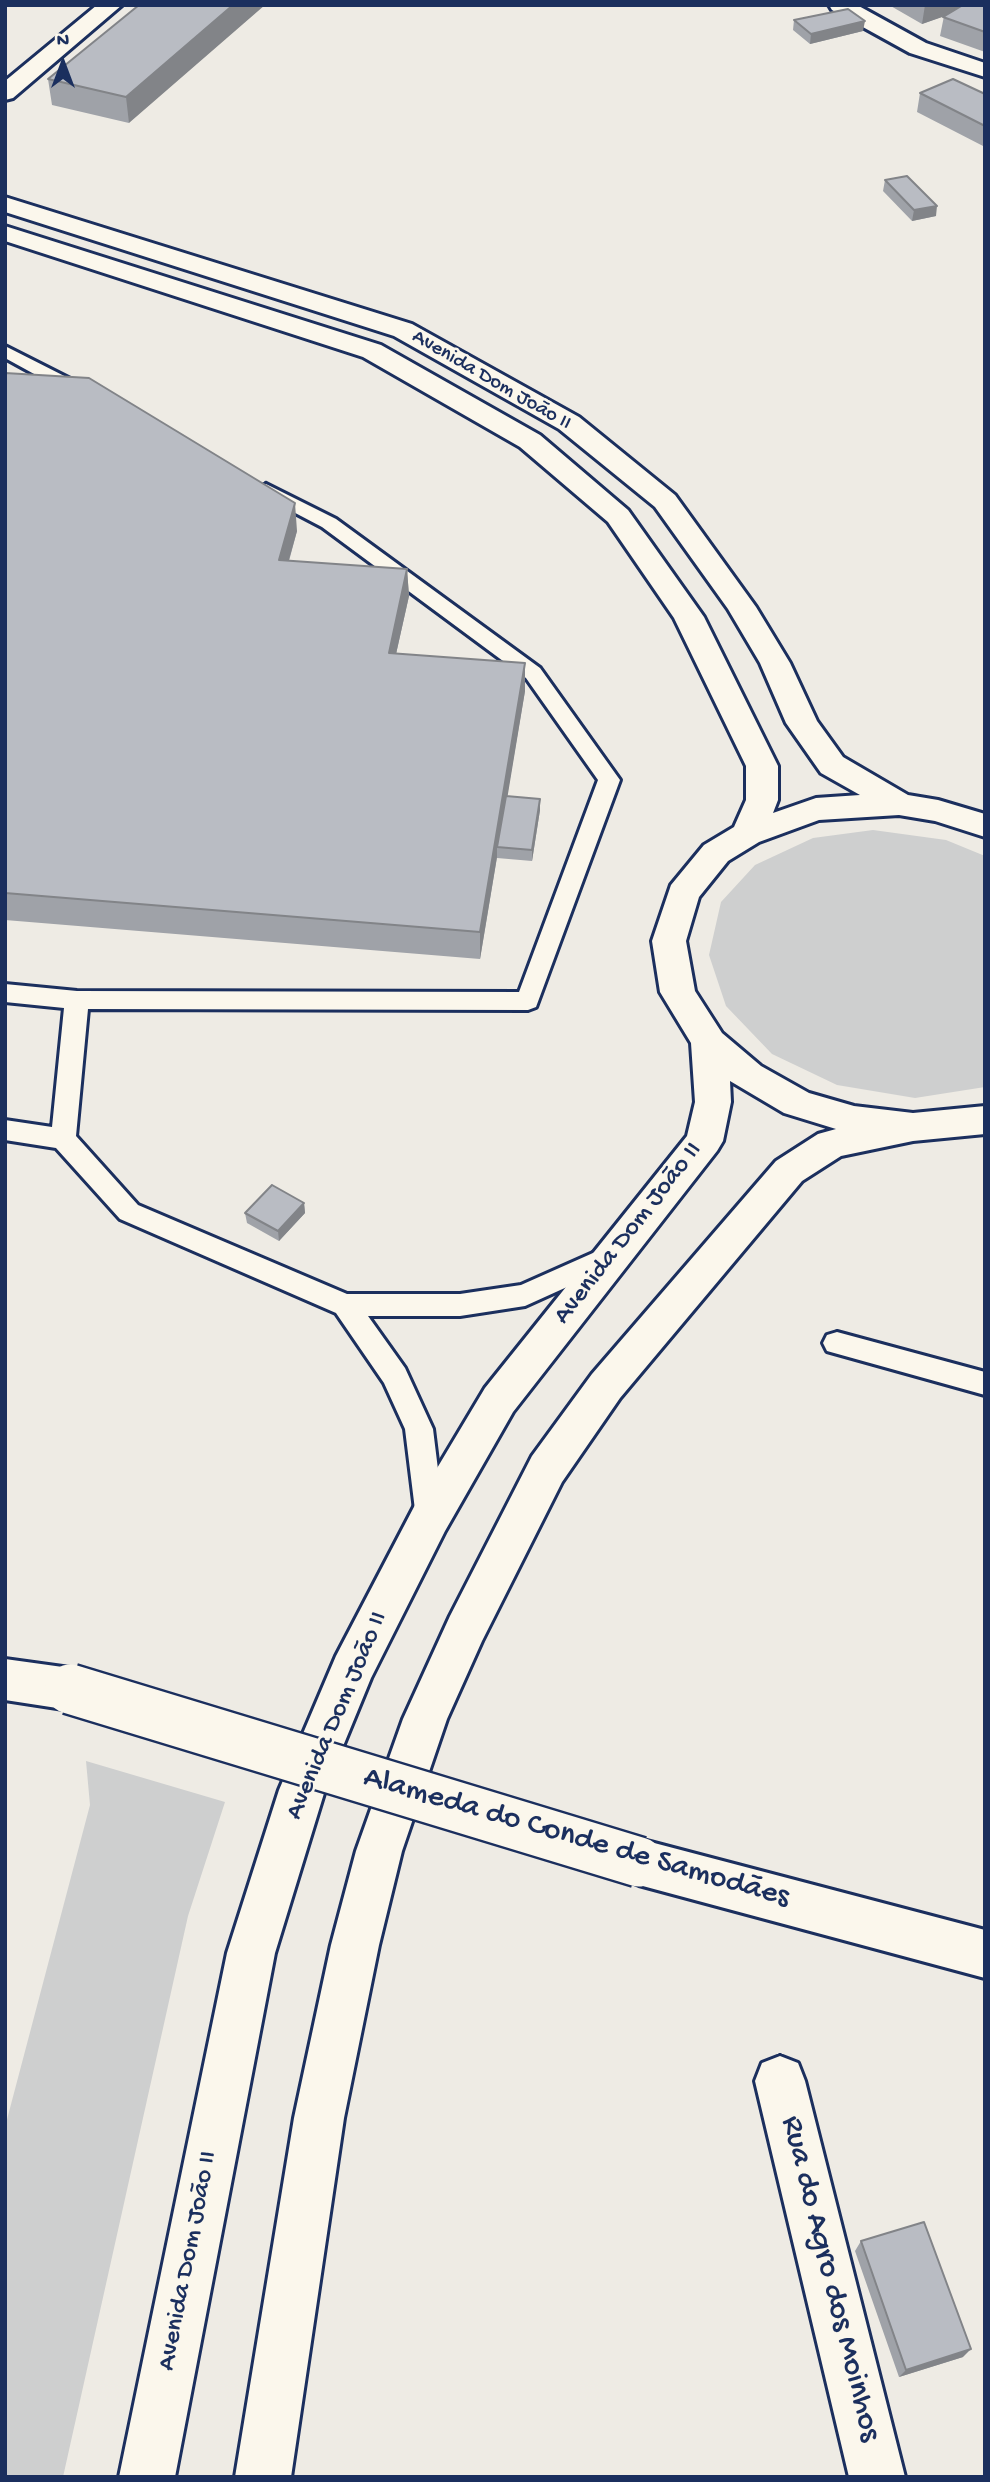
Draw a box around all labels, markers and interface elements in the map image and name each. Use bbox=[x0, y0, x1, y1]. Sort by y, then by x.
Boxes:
north arrow bbox=[28, 28, 98, 98]
text: N bbox=[57, 30, 69, 53]
street label: Avenida Dom João II bbox=[407, 325, 575, 437]
street label: Avenida Dom João II bbox=[548, 1137, 710, 1331]
street label: Avenida Dom João II bbox=[280, 1607, 396, 1825]
street label: Alameda do Conde de Samodães bbox=[358, 1760, 794, 1918]
street label: Rua do Agro dos Moinhos bbox=[770, 2112, 888, 2446]
street label: Avenida Dom João II bbox=[152, 2149, 226, 2373]

